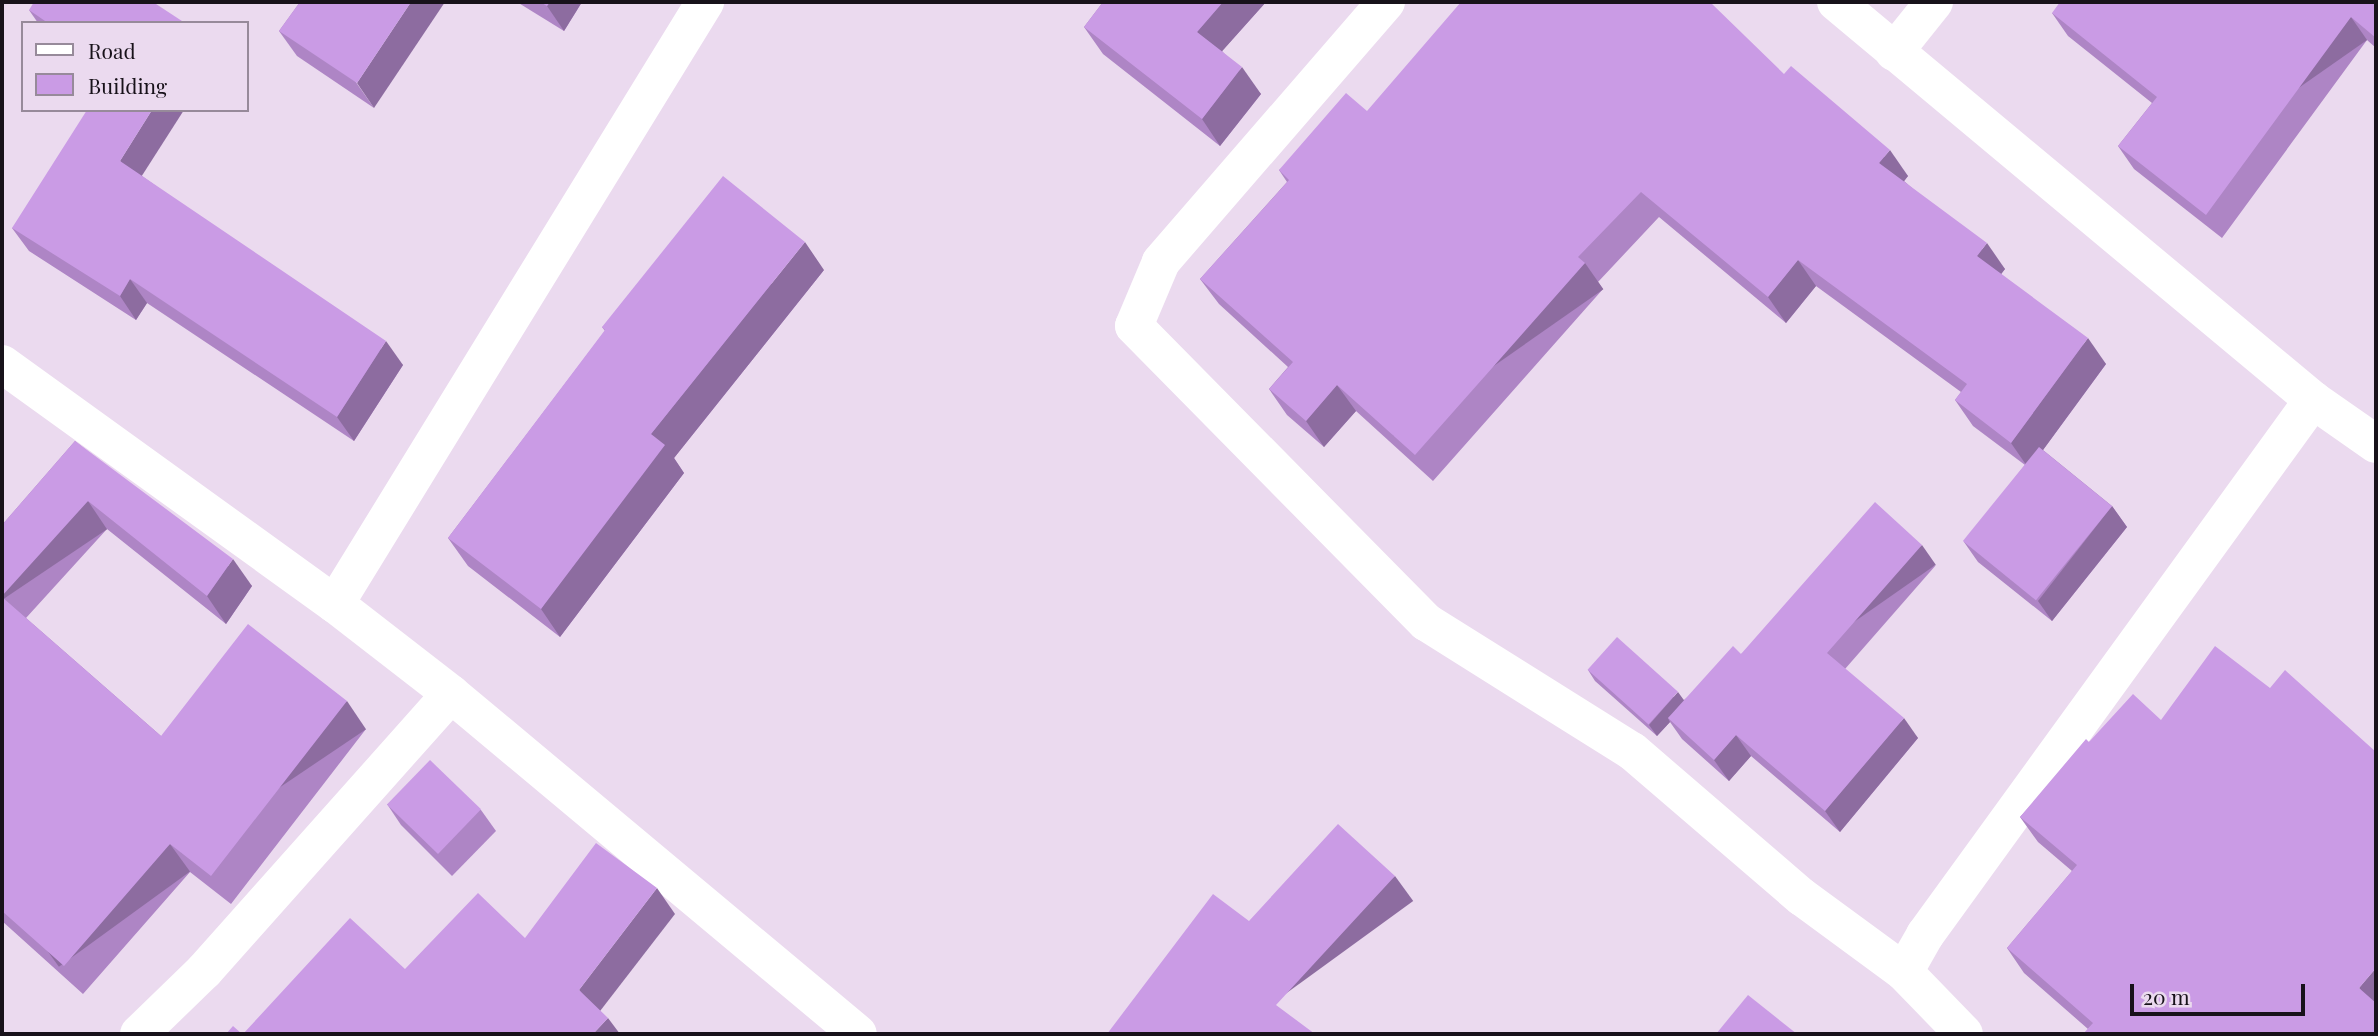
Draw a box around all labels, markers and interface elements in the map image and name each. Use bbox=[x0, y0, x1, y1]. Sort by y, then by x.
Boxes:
legend bbox=[21, 21, 248, 112]
text: Road bbox=[88, 36, 136, 64]
text: Building bbox=[88, 71, 167, 99]
scale bar bbox=[2133, 970, 2308, 1014]
text: 20 m bbox=[2143, 982, 2190, 1010]

